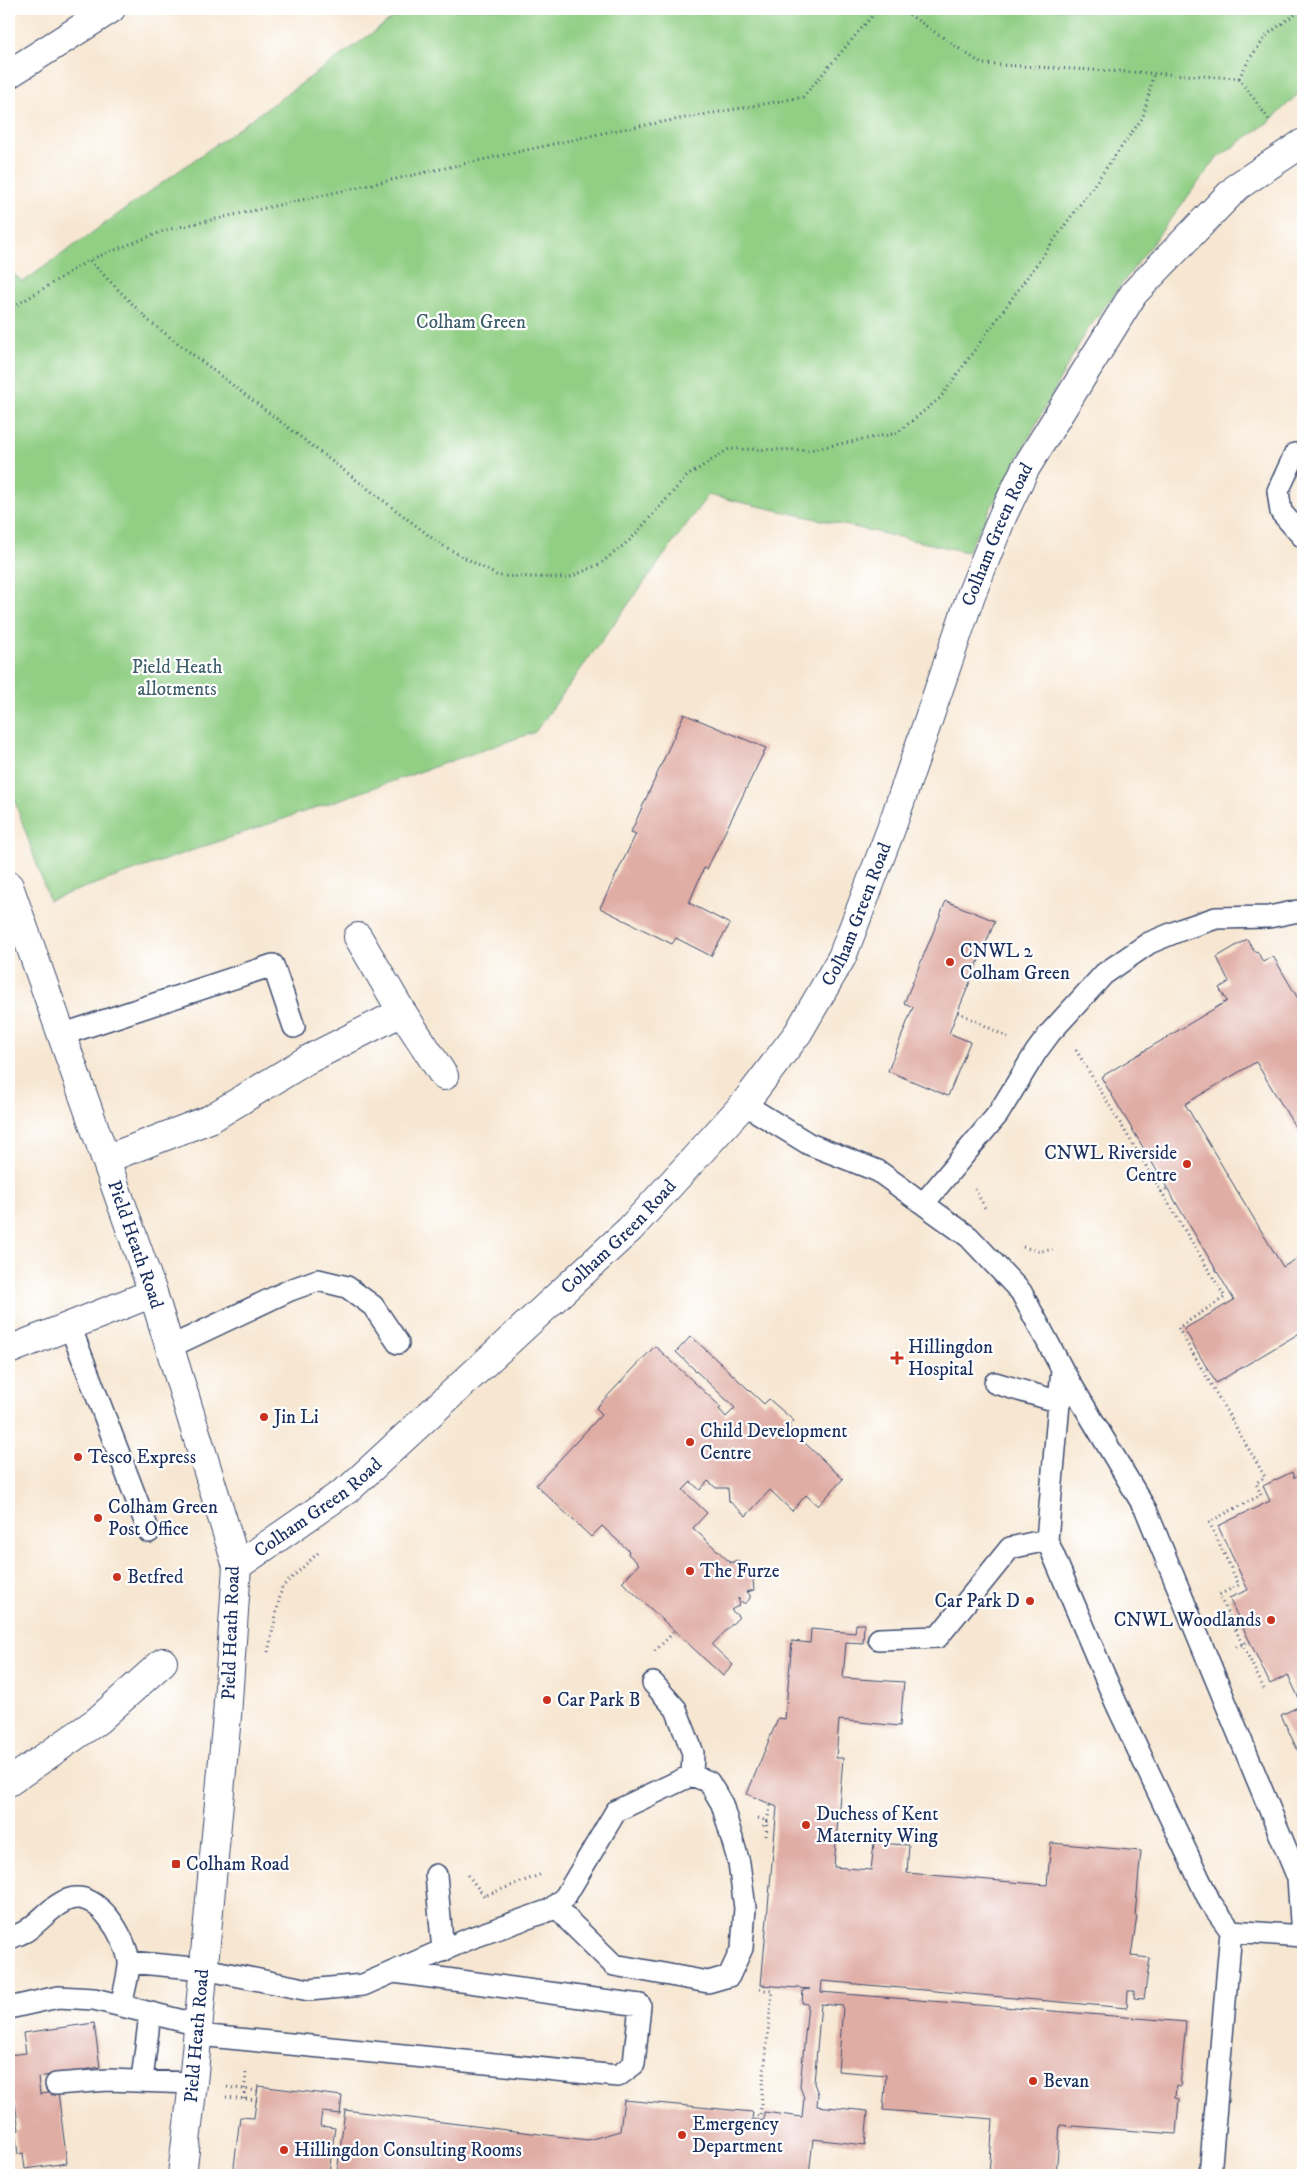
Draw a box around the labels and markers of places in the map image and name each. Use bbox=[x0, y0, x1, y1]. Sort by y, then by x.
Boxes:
place label: CNWL 2 Colham Green bbox=[960, 940, 1070, 985]
marker: CNWL 2 Colham Green bbox=[944, 956, 956, 968]
place label: CNWL Riverside Centre bbox=[1044, 1142, 1177, 1187]
marker: CNWL Riverside Centre bbox=[1181, 1158, 1193, 1170]
place label: Hillingdon Hospital bbox=[908, 1336, 993, 1381]
marker: Hillingdon Hospital bbox=[890, 1351, 904, 1365]
place label: Jin Li bbox=[272, 1406, 319, 1429]
marker: Jin Li bbox=[258, 1411, 270, 1423]
place label: Child Development Centre bbox=[700, 1420, 847, 1465]
marker: Child Development Centre bbox=[684, 1436, 696, 1448]
place label: Tesco Express bbox=[88, 1446, 196, 1469]
marker: Tesco Express bbox=[72, 1451, 84, 1463]
place label: Colham Green Post Office bbox=[108, 1496, 218, 1541]
marker: Colham Green Post Office bbox=[92, 1512, 104, 1524]
place label: The Furze bbox=[700, 1560, 780, 1583]
marker: The Furze bbox=[684, 1565, 696, 1577]
place label: Betfred bbox=[127, 1566, 184, 1589]
marker: Betfred bbox=[111, 1571, 123, 1583]
place label: Car Park D bbox=[934, 1590, 1020, 1613]
marker: Car Park D bbox=[1024, 1595, 1036, 1607]
place label: CNWL Woodlands bbox=[1114, 1609, 1261, 1632]
marker: CNWL Woodlands bbox=[1265, 1614, 1277, 1626]
place label: Car Park B bbox=[557, 1689, 640, 1712]
marker: Car Park B bbox=[541, 1694, 553, 1706]
place label: Duchess of Kent Maternity Wing bbox=[816, 1803, 939, 1848]
marker: Duchess of Kent Maternity Wing bbox=[800, 1819, 812, 1831]
place label: Colham Road bbox=[186, 1853, 290, 1876]
marker: Colham Road bbox=[170, 1858, 182, 1870]
place label: Bevan bbox=[1043, 2070, 1089, 2093]
marker: Bevan bbox=[1027, 2075, 1039, 2087]
place label: Emergency Department bbox=[692, 2113, 783, 2158]
marker: Emergency Department bbox=[676, 2129, 688, 2141]
place label: Hillingdon Consulting Rooms bbox=[294, 2139, 522, 2162]
marker: Hillingdon Consulting Rooms bbox=[278, 2144, 290, 2156]

